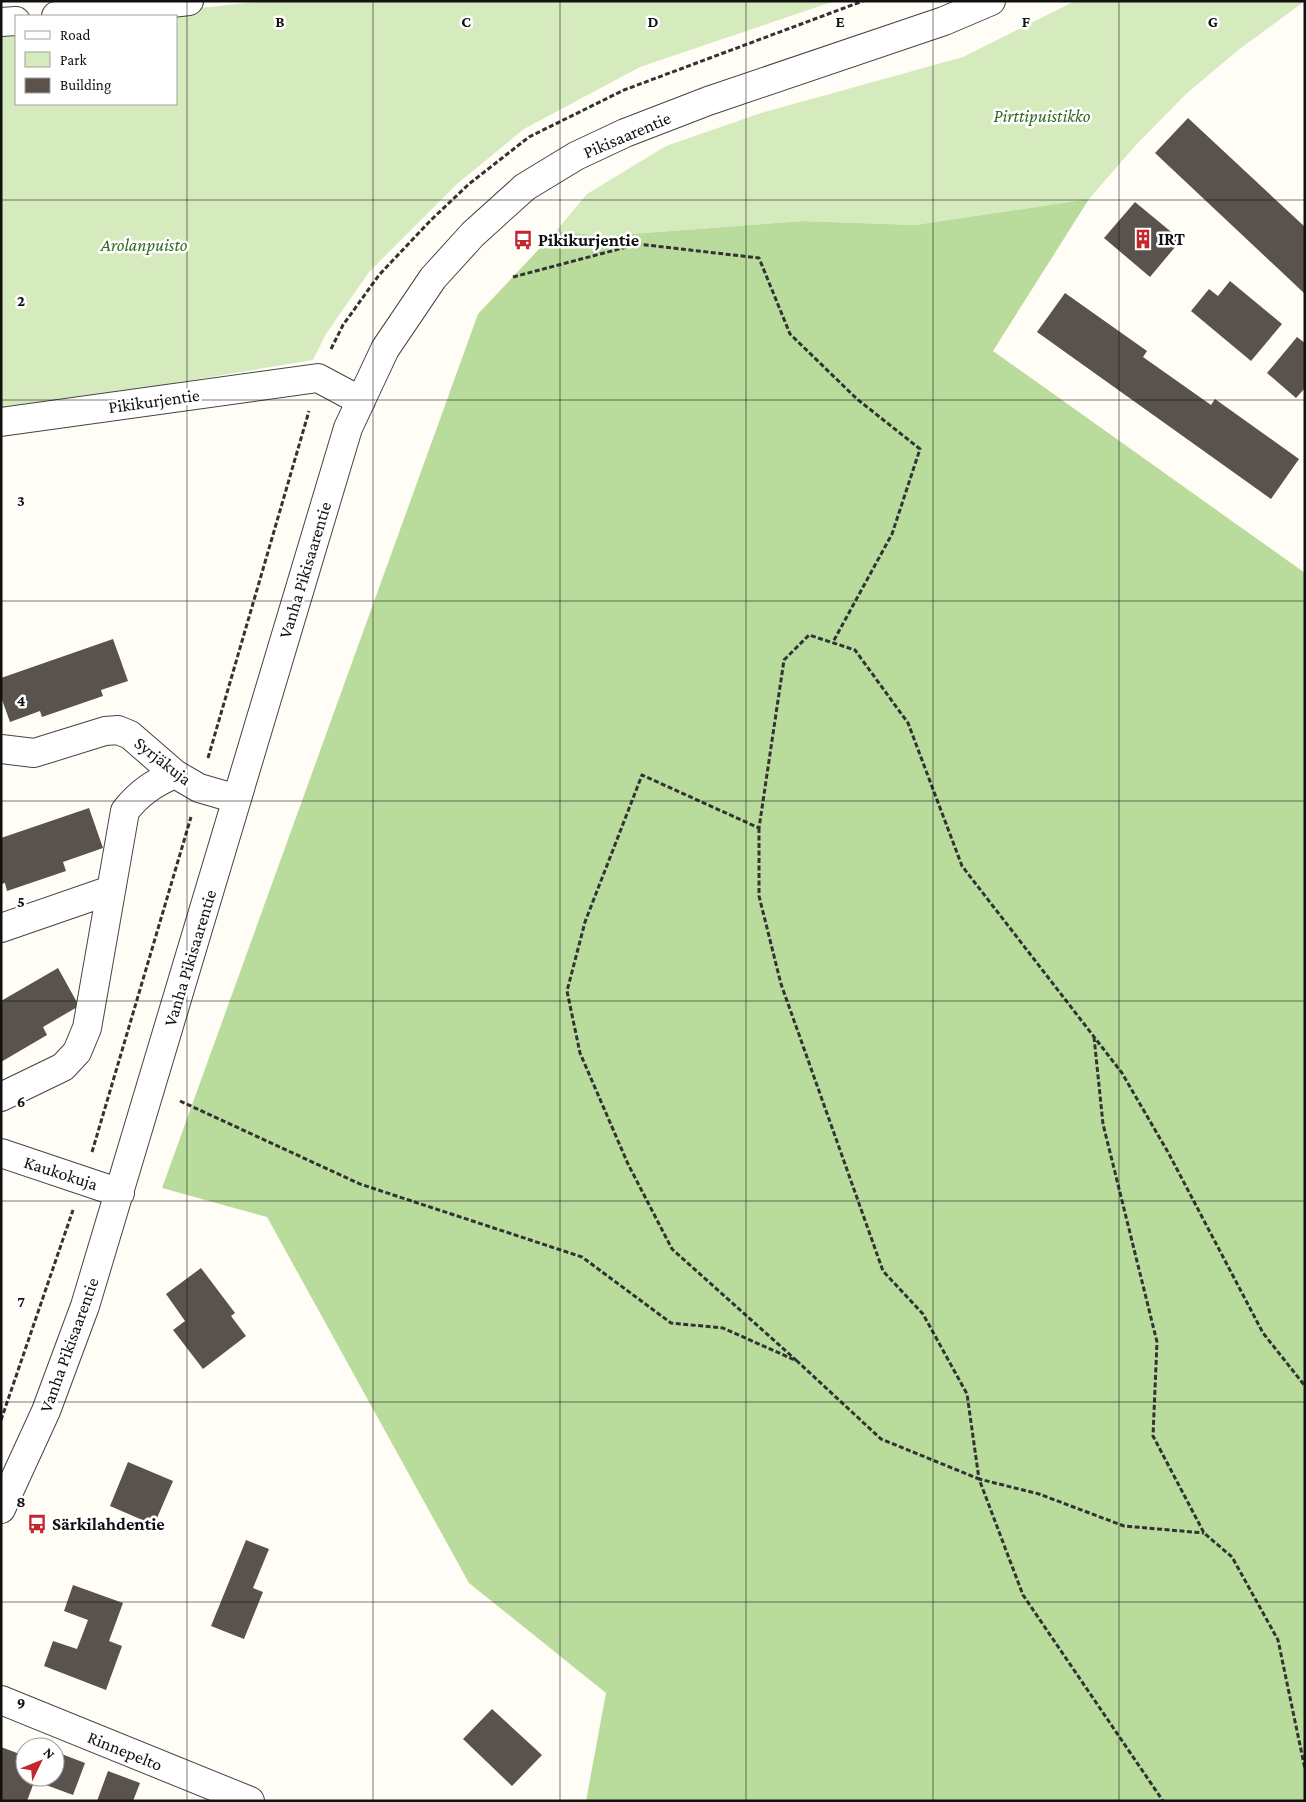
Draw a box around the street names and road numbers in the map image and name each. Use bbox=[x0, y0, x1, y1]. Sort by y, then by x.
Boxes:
street label: Pikisaarentie bbox=[580, 108, 674, 162]
street label: Pikikurjentie bbox=[107, 385, 201, 418]
street label: Vanha Pikisaarentie bbox=[275, 499, 335, 641]
street label: Syrjäkuja bbox=[130, 733, 195, 790]
street label: Vanha Pikisaarentie bbox=[160, 887, 220, 1029]
street label: Kaukokuja bbox=[21, 1152, 100, 1195]
street label: Vanha Pikisaarentie bbox=[35, 1275, 103, 1415]
street label: Rinnepelto bbox=[85, 1727, 165, 1775]

